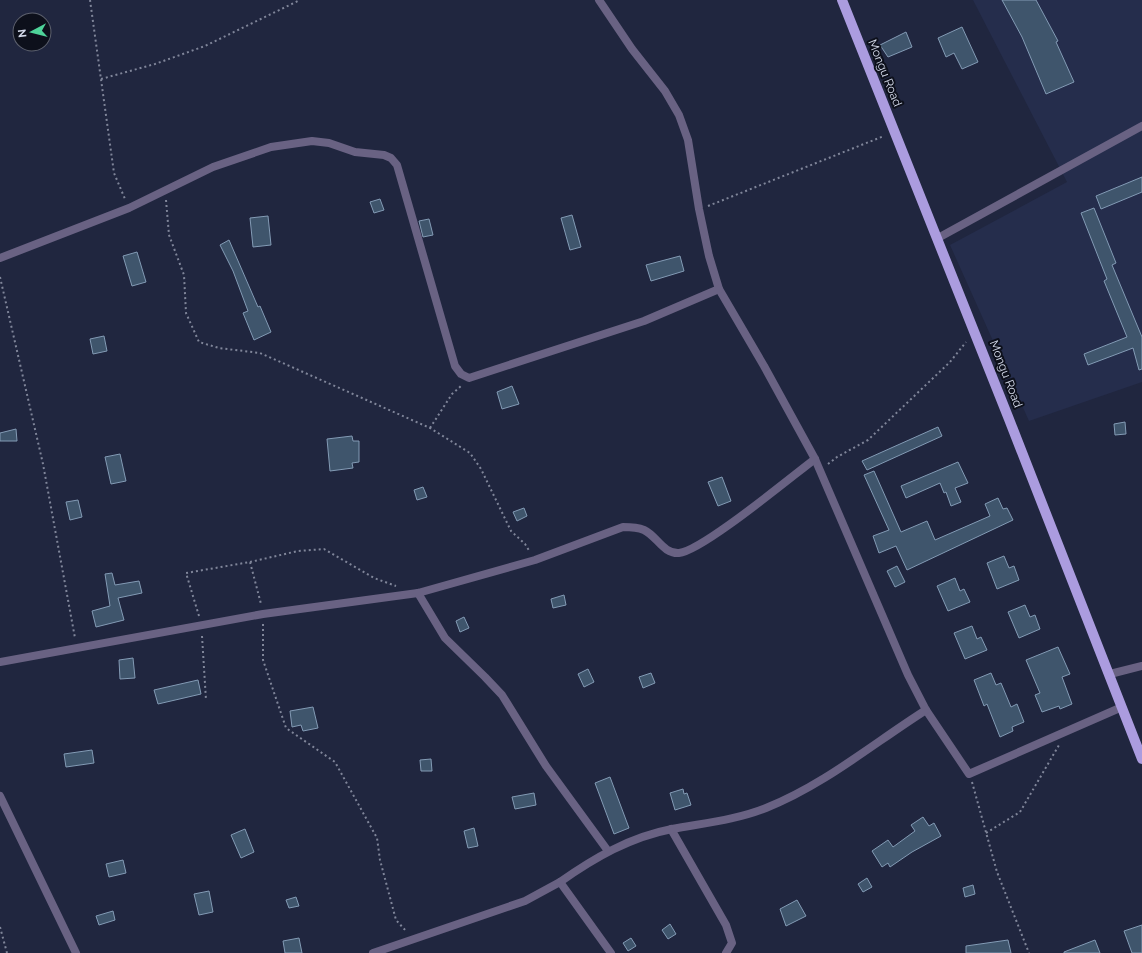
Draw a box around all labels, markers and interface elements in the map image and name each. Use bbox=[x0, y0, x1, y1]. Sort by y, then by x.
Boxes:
north arrow bbox=[12, 12, 52, 52]
text: N bbox=[16, 28, 30, 38]
street label: Mongu Road bbox=[865, 37, 905, 109]
street label: Mongu Road bbox=[987, 338, 1025, 410]

